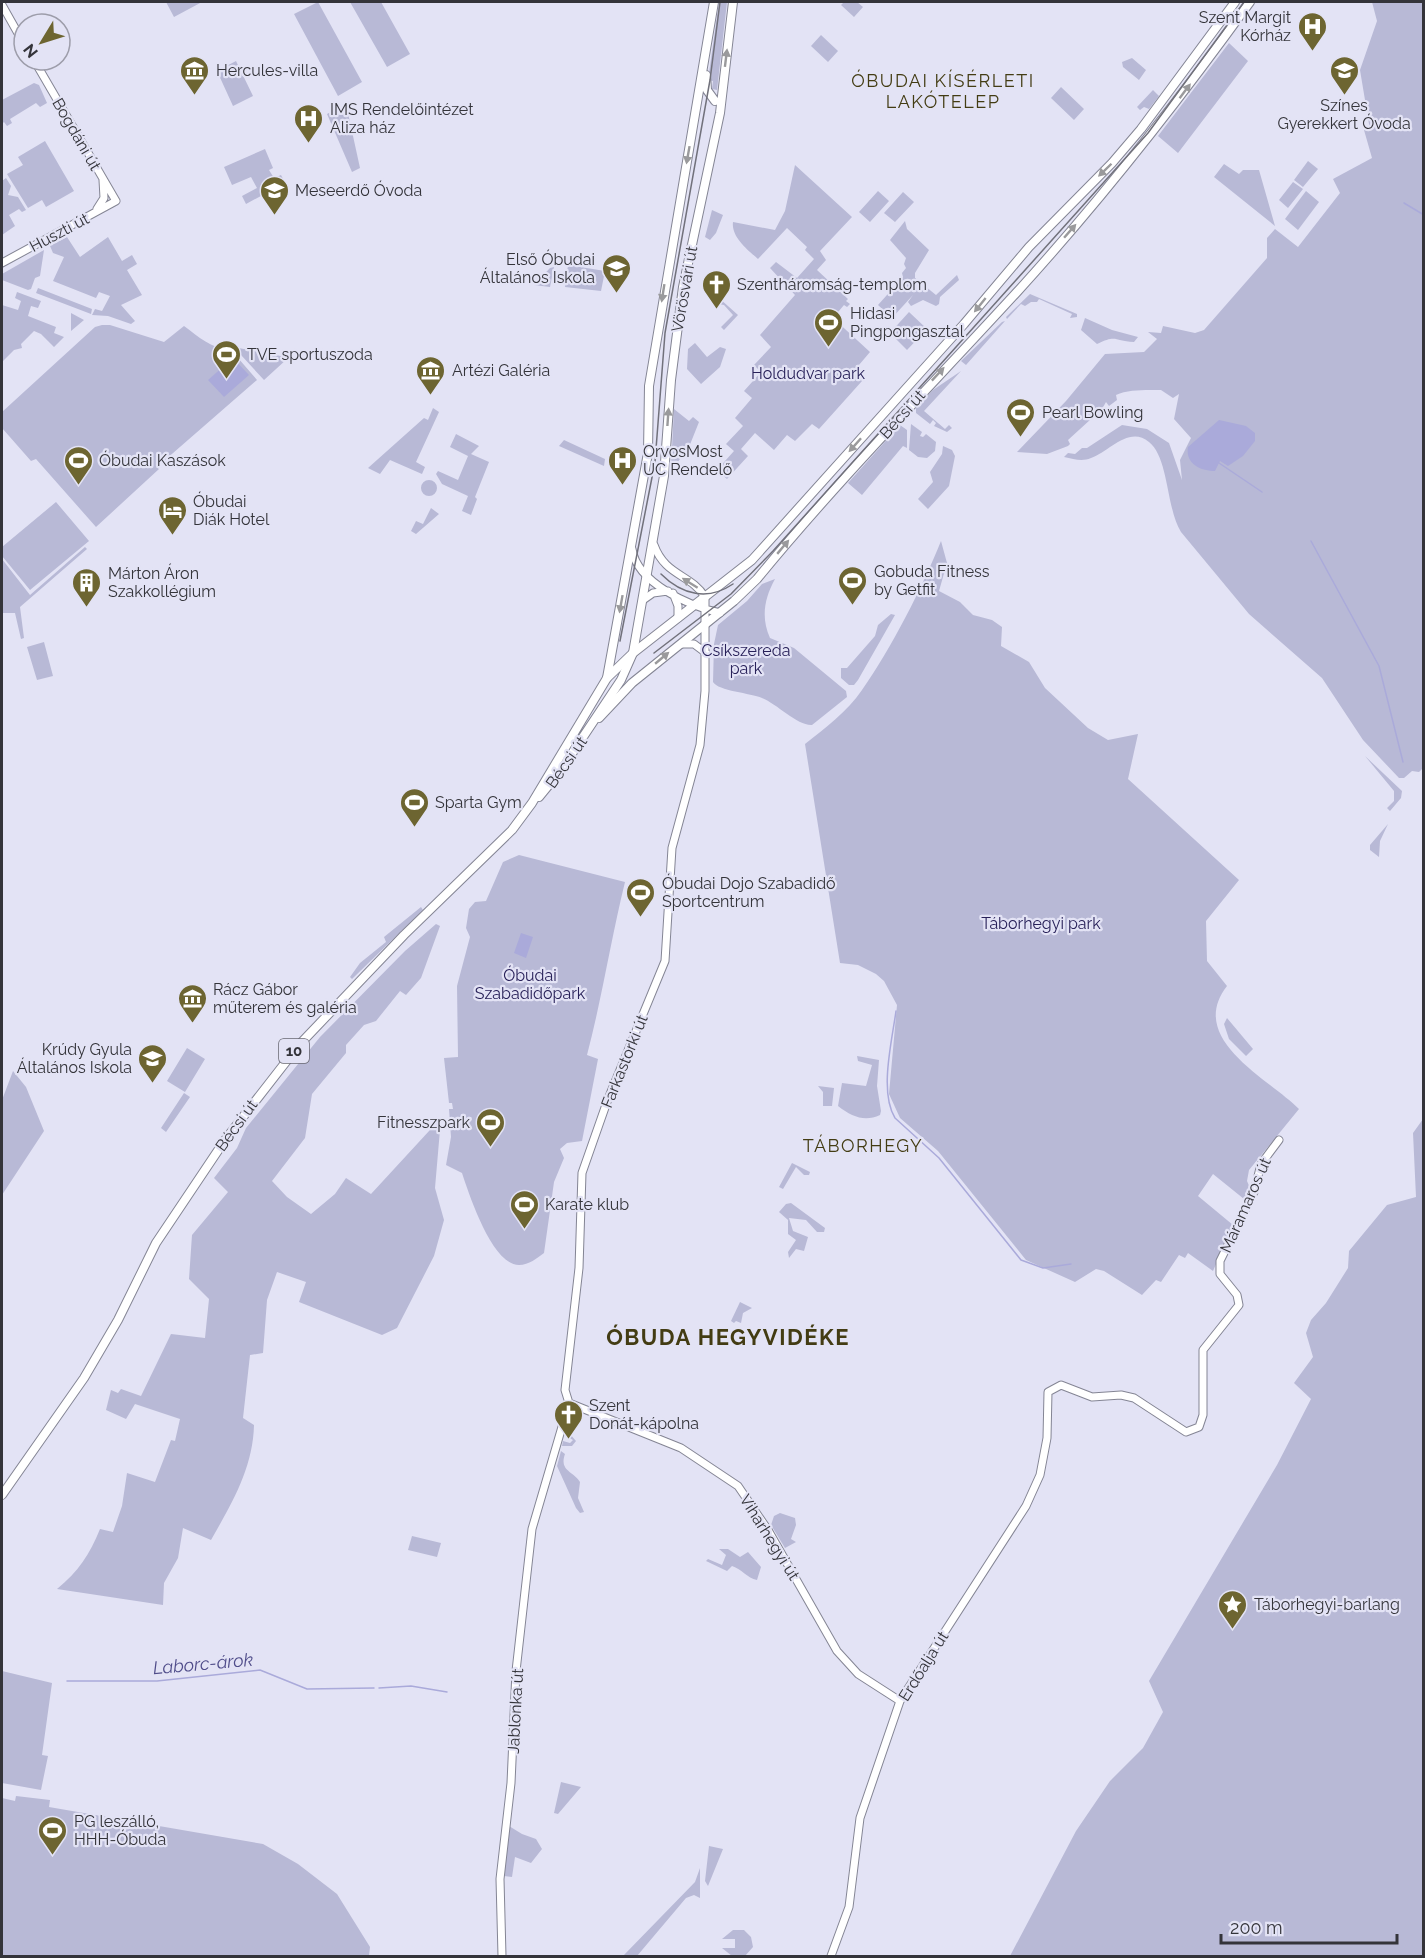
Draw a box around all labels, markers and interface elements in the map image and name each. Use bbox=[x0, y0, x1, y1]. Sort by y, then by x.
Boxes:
place label: Szent Margit Kórház bbox=[1199, 8, 1292, 45]
hospital icon: Szent Margit Kórház bbox=[1296, 10, 1328, 52]
north arrow bbox=[12, 12, 72, 72]
text: N bbox=[19, 40, 42, 62]
one-way arrow bbox=[721, 48, 731, 67]
museum icon: Hercules-villa bbox=[179, 54, 211, 96]
school or university icon: Színes Gyerekkert Óvoda bbox=[1328, 54, 1360, 96]
place label: Hercules-villa bbox=[216, 61, 318, 80]
district label: ÓBUDAI KÍSÉRLETI LAKÓTELEP bbox=[851, 69, 1035, 112]
one-way arrow bbox=[1179, 83, 1191, 99]
street label: Bogdáni út bbox=[48, 95, 105, 174]
place label: Színes Gyerekkert Óvoda bbox=[1277, 96, 1411, 133]
place label: IMS Rendelőintézet Aliza ház bbox=[330, 100, 474, 137]
hospital icon: IMS Rendelőintézet Aliza ház bbox=[293, 102, 325, 144]
one-way arrow bbox=[683, 146, 692, 165]
one-way arrow bbox=[1098, 163, 1112, 177]
school or university icon: Meseerdő Óvoda bbox=[258, 174, 290, 216]
place label: Meseerdő Óvoda bbox=[295, 180, 422, 200]
street label: Huszti út bbox=[26, 209, 93, 256]
one-way arrow bbox=[1063, 224, 1076, 239]
street label: Vörösvári út bbox=[668, 244, 701, 333]
place label: Első Óbudai Általános Iskola bbox=[480, 249, 595, 287]
school or university icon: Első Óbudai Általános Iskola bbox=[600, 252, 632, 294]
church icon: Szentháromság-templom bbox=[700, 268, 732, 310]
place label: Szentháromság-templom bbox=[737, 275, 927, 294]
one-way arrow bbox=[659, 284, 668, 303]
one-way arrow bbox=[974, 297, 987, 312]
place label: Hidasi Pingpongasztal bbox=[850, 304, 965, 341]
sports icon: Hidasi Pingpongasztal bbox=[813, 306, 845, 348]
sports icon: TVE sportuszoda bbox=[210, 338, 242, 380]
place label: TVE sportuszoda bbox=[247, 345, 373, 364]
museum icon: Artézi Galéria bbox=[415, 354, 447, 396]
place label: Artézi Galéria bbox=[452, 361, 550, 380]
park label: Holdudvar park bbox=[751, 364, 866, 383]
one-way arrow bbox=[931, 367, 945, 382]
street label: Bécsi út bbox=[876, 386, 930, 443]
sports icon: Pearl Bowling bbox=[1005, 396, 1037, 438]
place label: Pearl Bowling bbox=[1042, 403, 1143, 422]
one-way arrow bbox=[664, 408, 673, 427]
one-way arrow bbox=[849, 437, 862, 452]
place label: OrvosMost UC Rendelő bbox=[643, 442, 732, 479]
sports icon: Óbudai Kaszások bbox=[62, 444, 94, 486]
hospital icon: OrvosMost UC Rendelő bbox=[606, 444, 638, 486]
place label: Óbudai Kaszások bbox=[99, 450, 226, 470]
place label: Óbudai Diák Hotel bbox=[193, 491, 270, 529]
hotel icon: Óbudai Diák Hotel bbox=[156, 494, 188, 536]
one-way arrow bbox=[776, 540, 789, 555]
place label: Gobuda Fitness by Getfit bbox=[874, 562, 990, 599]
place label: Márton Áron Szakkollégium bbox=[108, 563, 216, 601]
sports icon: Gobuda Fitness by Getfit bbox=[837, 564, 869, 606]
building icon: Márton Áron Szakkollégium bbox=[71, 566, 103, 608]
one-way arrow bbox=[682, 578, 698, 589]
one-way arrow bbox=[616, 595, 625, 614]
park label: Csíkszereda park bbox=[702, 641, 790, 678]
one-way arrow bbox=[654, 652, 670, 665]
street label: Bécsi út bbox=[542, 732, 591, 792]
sports icon: Sparta Gym bbox=[398, 786, 430, 828]
place label: Sparta Gym bbox=[435, 793, 522, 812]
place label: Óbudai Dojo Szabadidő Sportcentrum bbox=[662, 873, 836, 911]
sports icon: Óbudai Dojo Szabadidő Sportcentrum bbox=[625, 876, 657, 918]
park label: Táborhegyi park bbox=[981, 914, 1101, 933]
park label: Óbudai Szabadidőpark bbox=[475, 965, 586, 1003]
place label: Rácz Gábor műterem és galéria bbox=[213, 980, 357, 1017]
museum icon: Rácz Gábor műterem és galéria bbox=[176, 982, 208, 1024]
street label: Farkastorki út bbox=[597, 1011, 652, 1111]
road number: 10 bbox=[279, 1039, 309, 1063]
place label: Krúdy Gyula Általános Iskola bbox=[17, 1040, 132, 1077]
school or university icon: Krúdy Gyula Általános Iskola bbox=[137, 1042, 169, 1084]
street label: Bécsi út bbox=[211, 1095, 262, 1155]
sports icon: Fitnesszpark bbox=[475, 1106, 507, 1148]
place label: Fitnesszpark bbox=[377, 1113, 471, 1132]
district label: TÁBORHEGY bbox=[803, 1134, 923, 1156]
street label: Máramaros út bbox=[1216, 1154, 1275, 1256]
sports icon: Karate klub bbox=[508, 1188, 540, 1230]
place label: Karate klub bbox=[545, 1195, 629, 1214]
district label: ÓBUDA HEGYVIDÉKE bbox=[606, 1324, 850, 1350]
place label: Szent Donát-kápolna bbox=[589, 1396, 699, 1433]
church icon: Szent Donát-kápolna bbox=[552, 1398, 584, 1440]
street label: Viharhegyi út bbox=[736, 1491, 804, 1584]
place icon: Táborhegyi-barlang bbox=[1217, 1588, 1249, 1630]
place label: Táborhegyi-barlang bbox=[1254, 1595, 1400, 1614]
street label: Erdőalja út bbox=[894, 1627, 953, 1705]
water label: Laborc-árok bbox=[152, 1649, 254, 1678]
street label: Jablonka út bbox=[504, 1667, 527, 1754]
place label: PG leszálló, HHH-Óbuda bbox=[74, 1812, 166, 1849]
sports icon: PG leszálló, HHH-Óbuda bbox=[37, 1814, 69, 1856]
scale bar bbox=[1221, 1907, 1396, 1945]
text: 200 m bbox=[1230, 1917, 1283, 1938]

